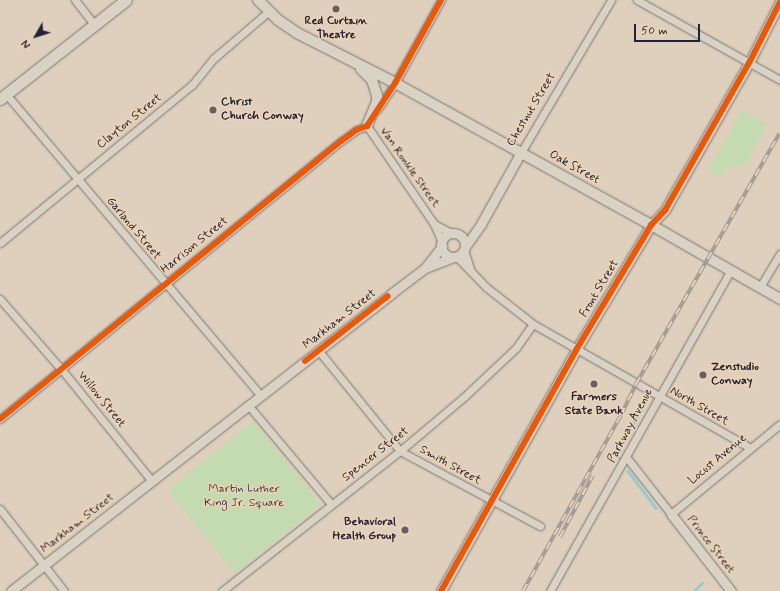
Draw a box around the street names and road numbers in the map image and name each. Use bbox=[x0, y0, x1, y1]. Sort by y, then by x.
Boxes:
street label: Chestnut Street bbox=[505, 71, 559, 149]
street label: Clayton Street bbox=[95, 92, 165, 152]
street label: Van Ronkle Street bbox=[376, 125, 442, 211]
street label: Oak Street bbox=[545, 148, 603, 188]
street label: Garland Street bbox=[103, 195, 163, 263]
street label: Harrison Street bbox=[159, 215, 231, 277]
street label: Front Street bbox=[577, 258, 623, 320]
street label: Markham Street bbox=[301, 287, 379, 353]
street label: Willow Street bbox=[73, 368, 129, 432]
street label: North Street bbox=[667, 384, 731, 430]
street label: Parkway Avenue bbox=[605, 385, 657, 467]
street label: Spencer Street bbox=[340, 425, 412, 485]
street label: Locust Avenue bbox=[686, 432, 750, 488]
street label: Smith Street bbox=[417, 443, 483, 489]
street label: Markham Street bbox=[39, 491, 117, 557]
street label: Prince Street bbox=[682, 512, 738, 578]

